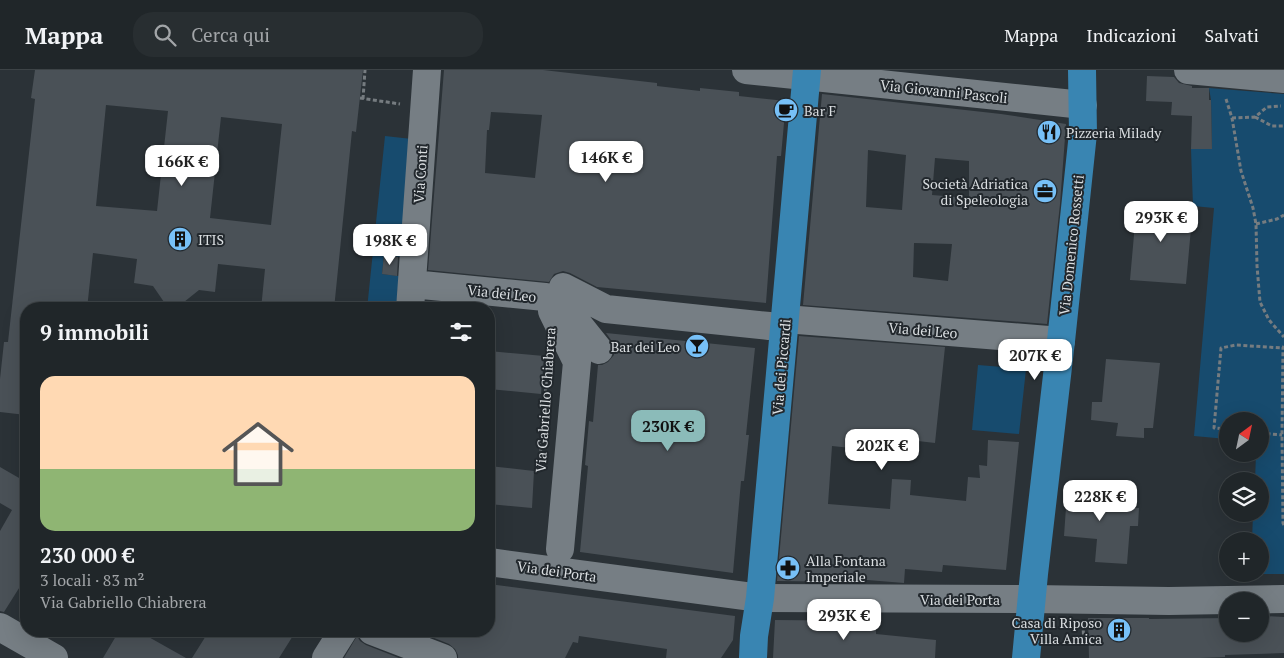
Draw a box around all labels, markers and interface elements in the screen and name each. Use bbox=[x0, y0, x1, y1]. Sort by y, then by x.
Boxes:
search box bbox=[133, 12, 483, 57]
text: Mappa bbox=[25, 19, 103, 51]
icon: search bbox=[151, 21, 179, 49]
text: Cerca qui bbox=[191, 22, 270, 47]
text: Mappa bbox=[1004, 23, 1058, 47]
text: Indicazioni bbox=[1086, 23, 1177, 47]
text: Salvati bbox=[1205, 23, 1259, 47]
street label: Via Giovanni Pascoli bbox=[879, 75, 1009, 107]
cafe icon: Bar F bbox=[773, 97, 799, 123]
place label: Bar F bbox=[804, 101, 836, 120]
restaurant icon: Pizzeria Milady bbox=[1036, 119, 1062, 145]
place label: Pizzeria Milady bbox=[1066, 123, 1162, 142]
pin: 146K € bbox=[565, 140, 647, 183]
pin: 166K € bbox=[141, 144, 223, 187]
street label: Via Conti bbox=[408, 144, 432, 204]
text: 146K € bbox=[580, 146, 632, 168]
text: 166K € bbox=[156, 150, 208, 172]
place label: Società Adriatica di Speleologia bbox=[923, 174, 1028, 209]
street label: Via Domenico Rossetti bbox=[1054, 174, 1088, 316]
office icon: Società Adriatica di Speleologia bbox=[1032, 178, 1058, 204]
pin: 293K € bbox=[1120, 200, 1202, 243]
text: 293K € bbox=[1135, 206, 1187, 228]
pin: 198K € bbox=[349, 224, 431, 266]
building icon: ITIS bbox=[167, 226, 193, 252]
text: 198K € bbox=[364, 229, 416, 251]
place label: ITIS bbox=[198, 230, 224, 249]
street label: Via dei Leo bbox=[467, 280, 538, 306]
text: 9 immobili bbox=[40, 318, 149, 346]
icon: filters bbox=[447, 318, 475, 346]
street label: Via dei Piccardi bbox=[767, 318, 795, 416]
street label: Via dei Leo bbox=[888, 318, 959, 342]
street label: Via Gabriello Chiabrera bbox=[530, 327, 560, 473]
bar icon: Bar dei Leo bbox=[684, 333, 710, 359]
place label: Bar dei Leo bbox=[611, 337, 680, 356]
pin: 207K € bbox=[994, 338, 1076, 381]
text: 207K € bbox=[1009, 344, 1061, 366]
icon: home bbox=[213, 409, 303, 499]
pin: 230K € bbox=[627, 410, 709, 452]
north arrow bbox=[1219, 412, 1269, 462]
map controls bbox=[1219, 412, 1269, 642]
text: 230K € bbox=[642, 415, 694, 437]
pin: 202K € bbox=[841, 428, 923, 471]
text: 202K € bbox=[856, 434, 908, 456]
button: layers bbox=[1219, 472, 1269, 522]
pin: 228K € bbox=[1059, 480, 1141, 522]
text: 228K € bbox=[1074, 485, 1126, 507]
button: + bbox=[1219, 532, 1269, 582]
text: 230 000 € bbox=[40, 541, 134, 569]
place label: Alla Fontana Imperiale bbox=[806, 551, 886, 586]
pharmacy icon: Alla Fontana Imperiale bbox=[775, 555, 801, 581]
street label: Via dei Porta bbox=[516, 556, 598, 586]
text: 3 locali · 83 m² bbox=[40, 569, 145, 591]
street label: Via dei Porta bbox=[920, 590, 1000, 609]
text: Via Gabriello Chiabrera bbox=[40, 591, 207, 613]
button: − bbox=[1219, 592, 1269, 642]
pin: 293K € bbox=[803, 598, 885, 641]
text: 293K € bbox=[818, 604, 870, 626]
place label: Casa di Riposo Villa Amica bbox=[1011, 613, 1102, 648]
building icon: Casa di Riposo Villa Amica bbox=[1106, 617, 1132, 643]

